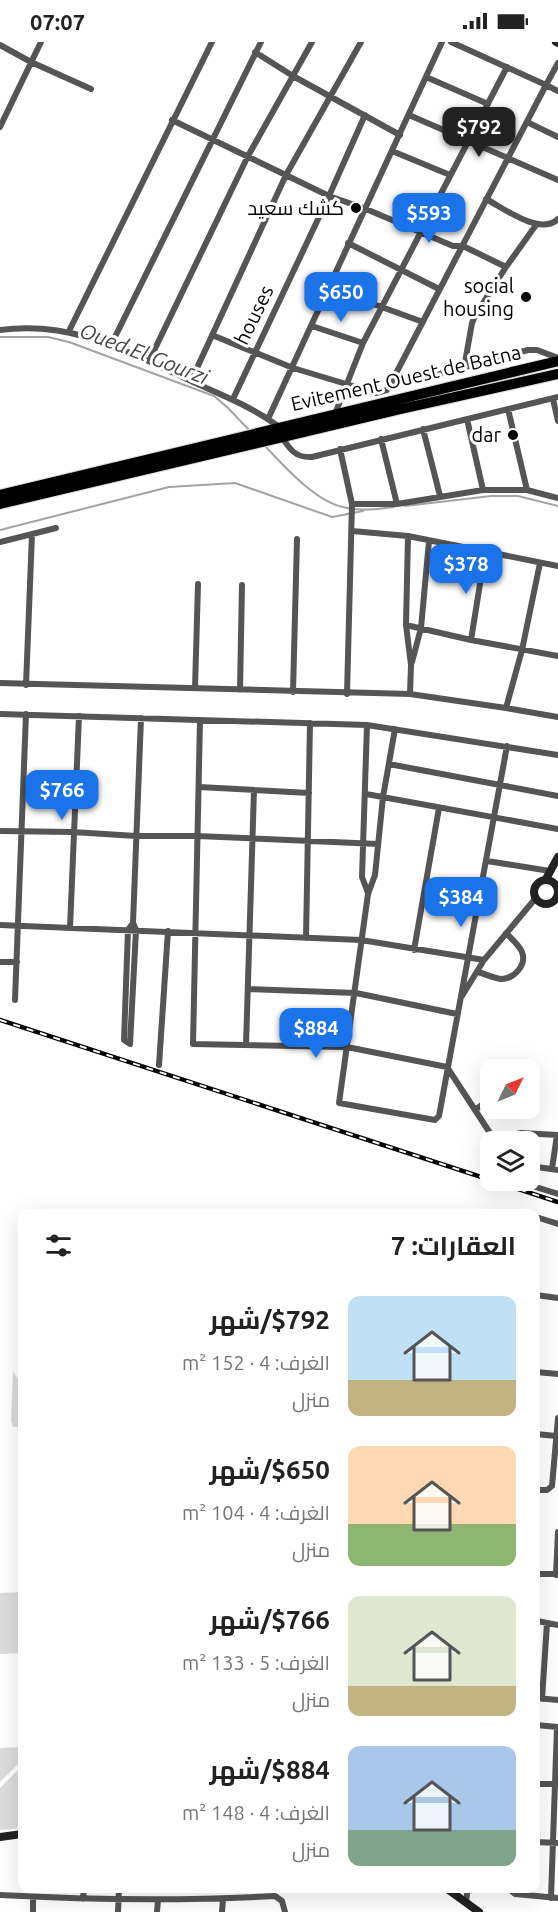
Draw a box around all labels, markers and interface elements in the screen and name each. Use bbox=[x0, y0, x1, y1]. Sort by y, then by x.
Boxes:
text: 07:07 bbox=[30, 9, 85, 34]
pin: $792 bbox=[443, 107, 515, 158]
text: $792 bbox=[456, 115, 502, 138]
pin: $593 bbox=[393, 193, 465, 244]
place label: كشك سعيد bbox=[248, 196, 344, 219]
marker: كشك سعيد bbox=[349, 201, 363, 215]
text: $593 bbox=[406, 201, 452, 224]
pin: $650 bbox=[305, 272, 377, 323]
place label: social housing bbox=[443, 274, 514, 320]
text: $650 bbox=[318, 280, 364, 303]
street label: houses bbox=[229, 281, 278, 348]
marker: social housing bbox=[519, 290, 533, 304]
water label: Oued El Gourzi bbox=[77, 318, 213, 389]
street label: Evitement Ouest de Batna bbox=[289, 340, 523, 415]
place label: dar bbox=[471, 423, 501, 446]
marker: dar bbox=[506, 428, 520, 442]
pin: $378 bbox=[430, 544, 502, 595]
text: $378 bbox=[443, 552, 489, 575]
pin: $766 bbox=[26, 770, 98, 821]
text: $766 bbox=[39, 778, 85, 801]
pin: $384 bbox=[425, 877, 497, 928]
text: $384 bbox=[438, 885, 484, 908]
pin: $884 bbox=[280, 1008, 352, 1059]
text: $884 bbox=[293, 1016, 339, 1039]
north arrow bbox=[480, 1059, 540, 1119]
map controls bbox=[480, 1059, 540, 1191]
button: layers bbox=[480, 1131, 540, 1191]
icon: filters bbox=[42, 1229, 75, 1262]
text: العقارات: 7 bbox=[391, 1231, 516, 1260]
text: $792/شهر bbox=[210, 1305, 330, 1334]
icon: home bbox=[396, 1320, 468, 1392]
text: الغرف: 4 · 152 m² bbox=[182, 1351, 330, 1374]
text: منزل bbox=[292, 1388, 330, 1411]
text: $650/شهر bbox=[210, 1455, 330, 1484]
icon: home bbox=[396, 1470, 468, 1542]
text: الغرف: 4 · 104 m² bbox=[182, 1501, 330, 1524]
text: منزل bbox=[292, 1538, 330, 1561]
text: $766/شهر bbox=[210, 1605, 330, 1634]
icon: home bbox=[396, 1620, 468, 1692]
text: الغرف: 5 · 133 m² bbox=[182, 1651, 330, 1674]
text: منزل bbox=[292, 1688, 330, 1711]
text: $884/شهر bbox=[210, 1755, 330, 1784]
icon: home bbox=[396, 1770, 468, 1842]
text: الغرف: 4 · 148 m² bbox=[182, 1801, 330, 1824]
text: منزل bbox=[292, 1838, 330, 1861]

